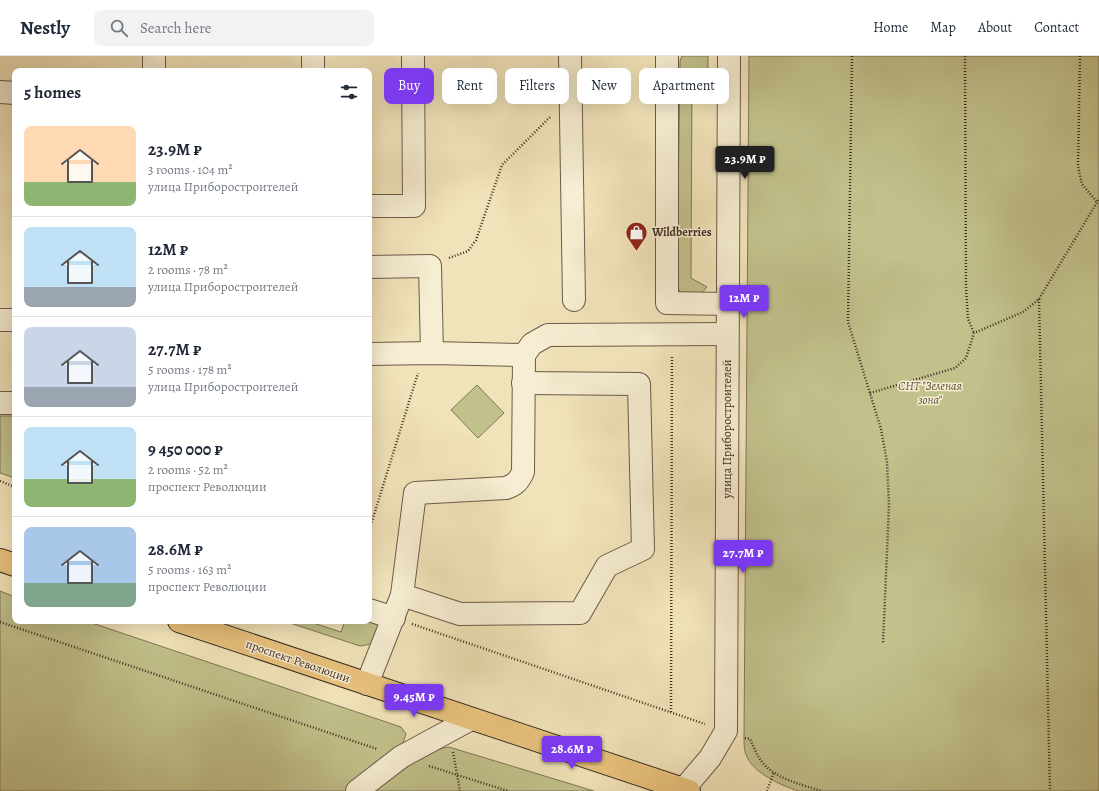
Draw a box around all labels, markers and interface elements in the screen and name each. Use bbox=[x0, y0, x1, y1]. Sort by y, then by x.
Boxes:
search box bbox=[94, 10, 374, 46]
text: Nestly bbox=[20, 15, 70, 41]
icon: search bbox=[108, 17, 130, 39]
text: Search here bbox=[140, 18, 211, 38]
text: Home bbox=[873, 18, 908, 37]
text: Map bbox=[930, 18, 956, 37]
text: About bbox=[978, 18, 1012, 37]
text: Contact bbox=[1034, 18, 1079, 37]
chip: Buy bbox=[384, 68, 434, 104]
chip: Rent bbox=[442, 68, 497, 104]
chip: Filters bbox=[505, 68, 569, 104]
chip: New bbox=[577, 68, 631, 104]
chip: Apartment bbox=[639, 68, 729, 104]
text: 5 homes bbox=[24, 81, 81, 104]
icon: filters bbox=[338, 81, 360, 103]
text: 23.9M ₽ bbox=[148, 138, 202, 161]
icon: home bbox=[56, 142, 104, 190]
pin: 23.9M ₽ bbox=[708, 146, 782, 180]
text: 23.9M ₽ bbox=[724, 150, 766, 167]
text: 3 rooms · 104 m² bbox=[148, 161, 232, 178]
text: улица Приборостроителей bbox=[148, 178, 298, 195]
shop icon: Wildberries bbox=[624, 219, 650, 252]
place label: Wildberries bbox=[651, 224, 712, 240]
text: 12M ₽ bbox=[148, 238, 188, 261]
icon: home bbox=[56, 243, 104, 291]
text: 2 rooms · 78 m² bbox=[148, 261, 228, 278]
text: улица Приборостроителей bbox=[148, 278, 298, 295]
pin: 12M ₽ bbox=[716, 285, 772, 319]
text: 12M ₽ bbox=[729, 289, 759, 306]
text: 27.7M ₽ bbox=[148, 338, 201, 361]
icon: home bbox=[56, 343, 104, 391]
street label: улица Приборостроителей bbox=[719, 360, 735, 499]
text: 5 rooms · 178 m² bbox=[148, 361, 232, 378]
text: улица Приборостроителей bbox=[148, 378, 298, 395]
park label: СНТ "Зеленая зона" bbox=[898, 378, 963, 408]
text: 9 450 000 ₽ bbox=[148, 438, 223, 461]
icon: home bbox=[56, 443, 104, 491]
text: 2 rooms · 52 m² bbox=[148, 461, 228, 478]
text: проспект Революции bbox=[148, 478, 267, 495]
text: 28.6M ₽ bbox=[148, 538, 203, 561]
pin: 27.7M ₽ bbox=[706, 540, 780, 574]
icon: home bbox=[56, 543, 104, 591]
text: 27.7M ₽ bbox=[723, 544, 763, 561]
text: 5 rooms · 163 m² bbox=[148, 561, 231, 578]
text: проспект Революции bbox=[148, 578, 267, 595]
street label: проспект Революции bbox=[244, 636, 352, 686]
pin: 9.45M ₽ bbox=[377, 684, 451, 718]
text: 9.45M ₽ bbox=[393, 688, 435, 705]
pin: 28.6M ₽ bbox=[535, 736, 609, 770]
text: 28.6M ₽ bbox=[551, 740, 593, 757]

